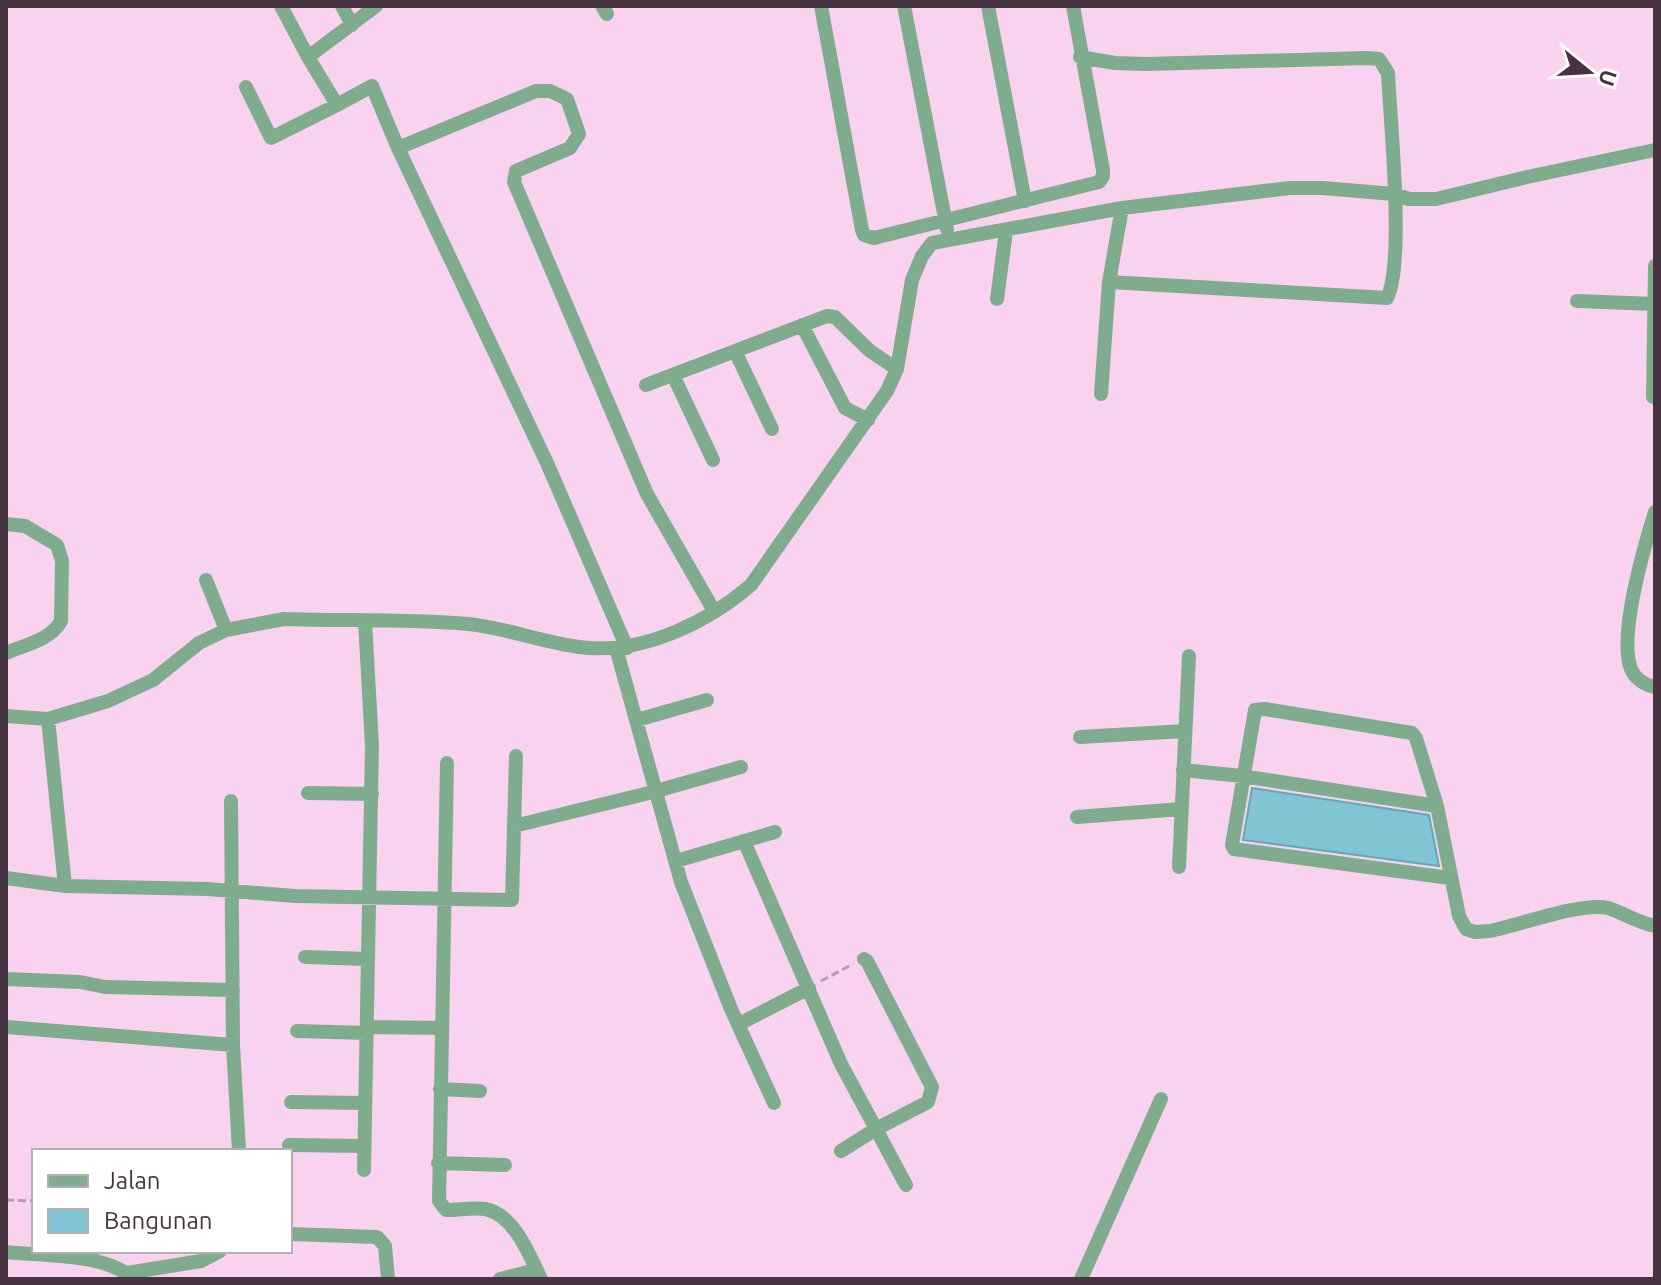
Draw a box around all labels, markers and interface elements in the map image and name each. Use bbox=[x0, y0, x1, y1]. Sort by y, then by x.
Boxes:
north arrow bbox=[1549, 32, 1629, 112]
text: U bbox=[1594, 67, 1623, 90]
legend bbox=[32, 1149, 292, 1253]
text: Jalan bbox=[104, 1167, 161, 1194]
text: Bangunan bbox=[104, 1207, 213, 1234]

